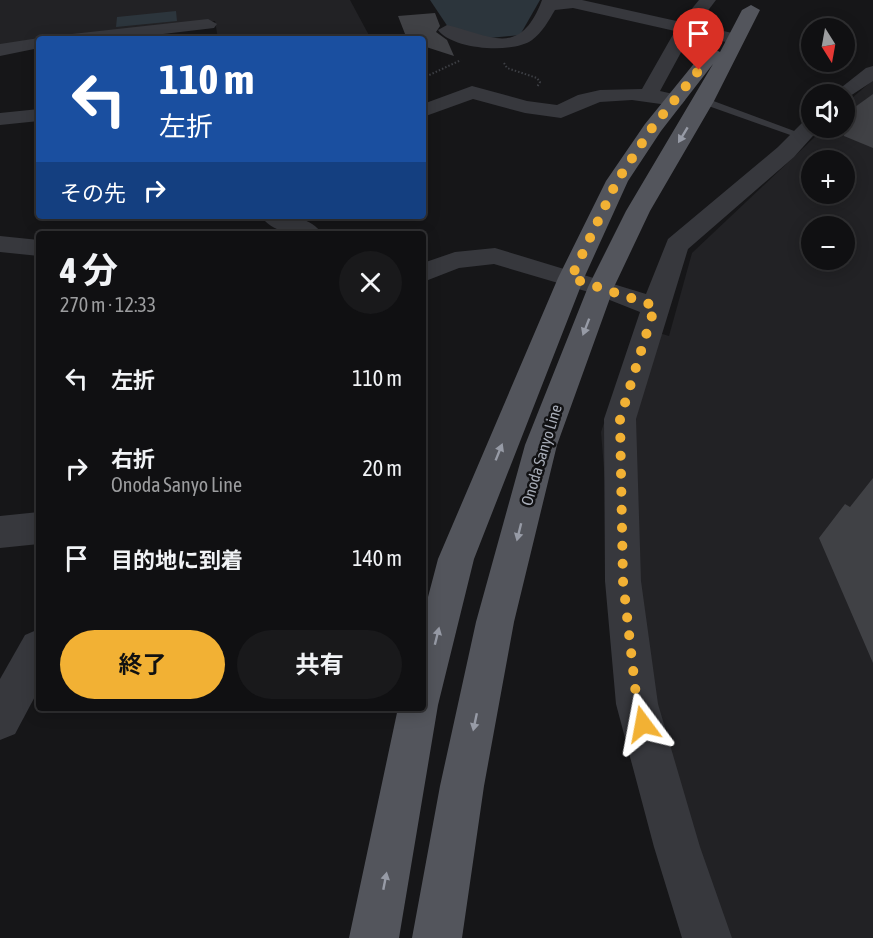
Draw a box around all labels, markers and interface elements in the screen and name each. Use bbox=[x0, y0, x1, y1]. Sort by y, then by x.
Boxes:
pin bbox=[673, 8, 724, 70]
icon: arrive bbox=[682, 17, 715, 50]
north arrow bbox=[801, 18, 855, 72]
map controls bbox=[801, 18, 855, 270]
text: 110 m bbox=[159, 55, 254, 103]
icon: left bbox=[60, 60, 138, 138]
button: sound bbox=[801, 84, 855, 138]
text: 左折 bbox=[159, 111, 213, 142]
one-way arrow bbox=[678, 127, 689, 143]
button: + bbox=[801, 150, 855, 204]
icon: right bbox=[138, 174, 171, 207]
text: その先 bbox=[60, 180, 126, 206]
button: − bbox=[801, 216, 855, 270]
text: 4 分 bbox=[60, 249, 118, 291]
button: close bbox=[339, 251, 402, 314]
text: 270 m · 12:33 bbox=[60, 293, 156, 316]
one-way arrow bbox=[581, 318, 590, 336]
icon: left bbox=[60, 362, 93, 395]
text: 110 m bbox=[352, 365, 402, 391]
text: 左折 bbox=[111, 367, 155, 393]
street label: Onoda Sanyo Line bbox=[517, 402, 566, 508]
one-way arrow bbox=[495, 443, 504, 461]
text: 右折 bbox=[111, 446, 155, 472]
icon: right bbox=[60, 452, 93, 485]
text: 20 m bbox=[362, 455, 402, 481]
text: Onoda Sanyo Line bbox=[111, 473, 242, 496]
one-way arrow bbox=[513, 523, 523, 541]
icon: arrive bbox=[60, 542, 93, 575]
text: 140 m bbox=[352, 545, 402, 571]
text: 目的地に到着 bbox=[111, 547, 243, 573]
one-way arrow bbox=[433, 627, 443, 646]
button: 終了 bbox=[60, 630, 225, 699]
button: 共有 bbox=[237, 630, 402, 699]
position arrow bbox=[611, 692, 675, 756]
one-way arrow bbox=[470, 713, 479, 732]
one-way arrow bbox=[381, 871, 390, 890]

